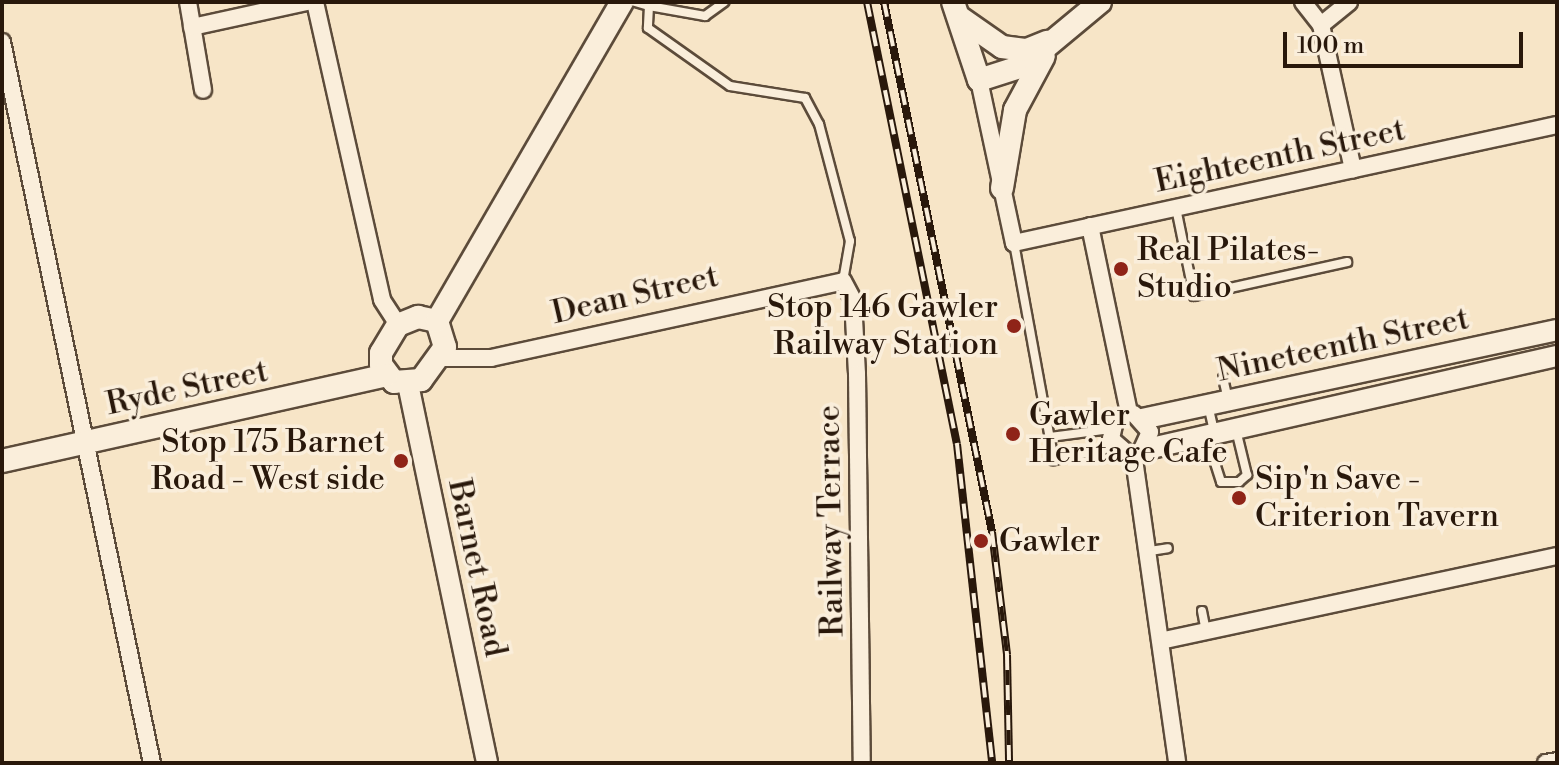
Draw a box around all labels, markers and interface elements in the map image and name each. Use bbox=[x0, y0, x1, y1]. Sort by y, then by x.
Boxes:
scale bar bbox=[1287, 16, 1527, 66]
text: 100 m bbox=[1297, 31, 1364, 61]
street label: Eighteenth Street bbox=[1151, 111, 1409, 201]
place label: Real Pilates- Studio bbox=[1137, 232, 1319, 307]
street label: Dean Street bbox=[548, 257, 722, 333]
marker: Real Pilates- Studio bbox=[1112, 260, 1130, 278]
place label: Stop 146 Gawler Railway Station bbox=[767, 289, 998, 364]
street label: Nineteenth Street bbox=[1214, 300, 1472, 390]
marker: Stop 146 Gawler Railway Station bbox=[1005, 317, 1023, 335]
street label: Ryde Street bbox=[103, 352, 271, 424]
place label: Gawler Heritage Cafe bbox=[1029, 397, 1228, 472]
street label: Railway Terrace bbox=[810, 405, 852, 637]
place label: Stop 175 Barnet Road - West side bbox=[151, 424, 385, 499]
marker: Gawler Heritage Cafe bbox=[1004, 425, 1022, 443]
marker: Stop 175 Barnet Road - West side bbox=[392, 452, 410, 470]
place label: Sip'n Save - Criterion Tavern bbox=[1255, 461, 1499, 536]
street label: Barnet Road bbox=[439, 476, 515, 660]
marker: Sip'n Save - Criterion Tavern bbox=[1230, 489, 1248, 507]
place label: Gawler bbox=[999, 522, 1100, 560]
marker: Gawler bbox=[970, 530, 992, 552]

